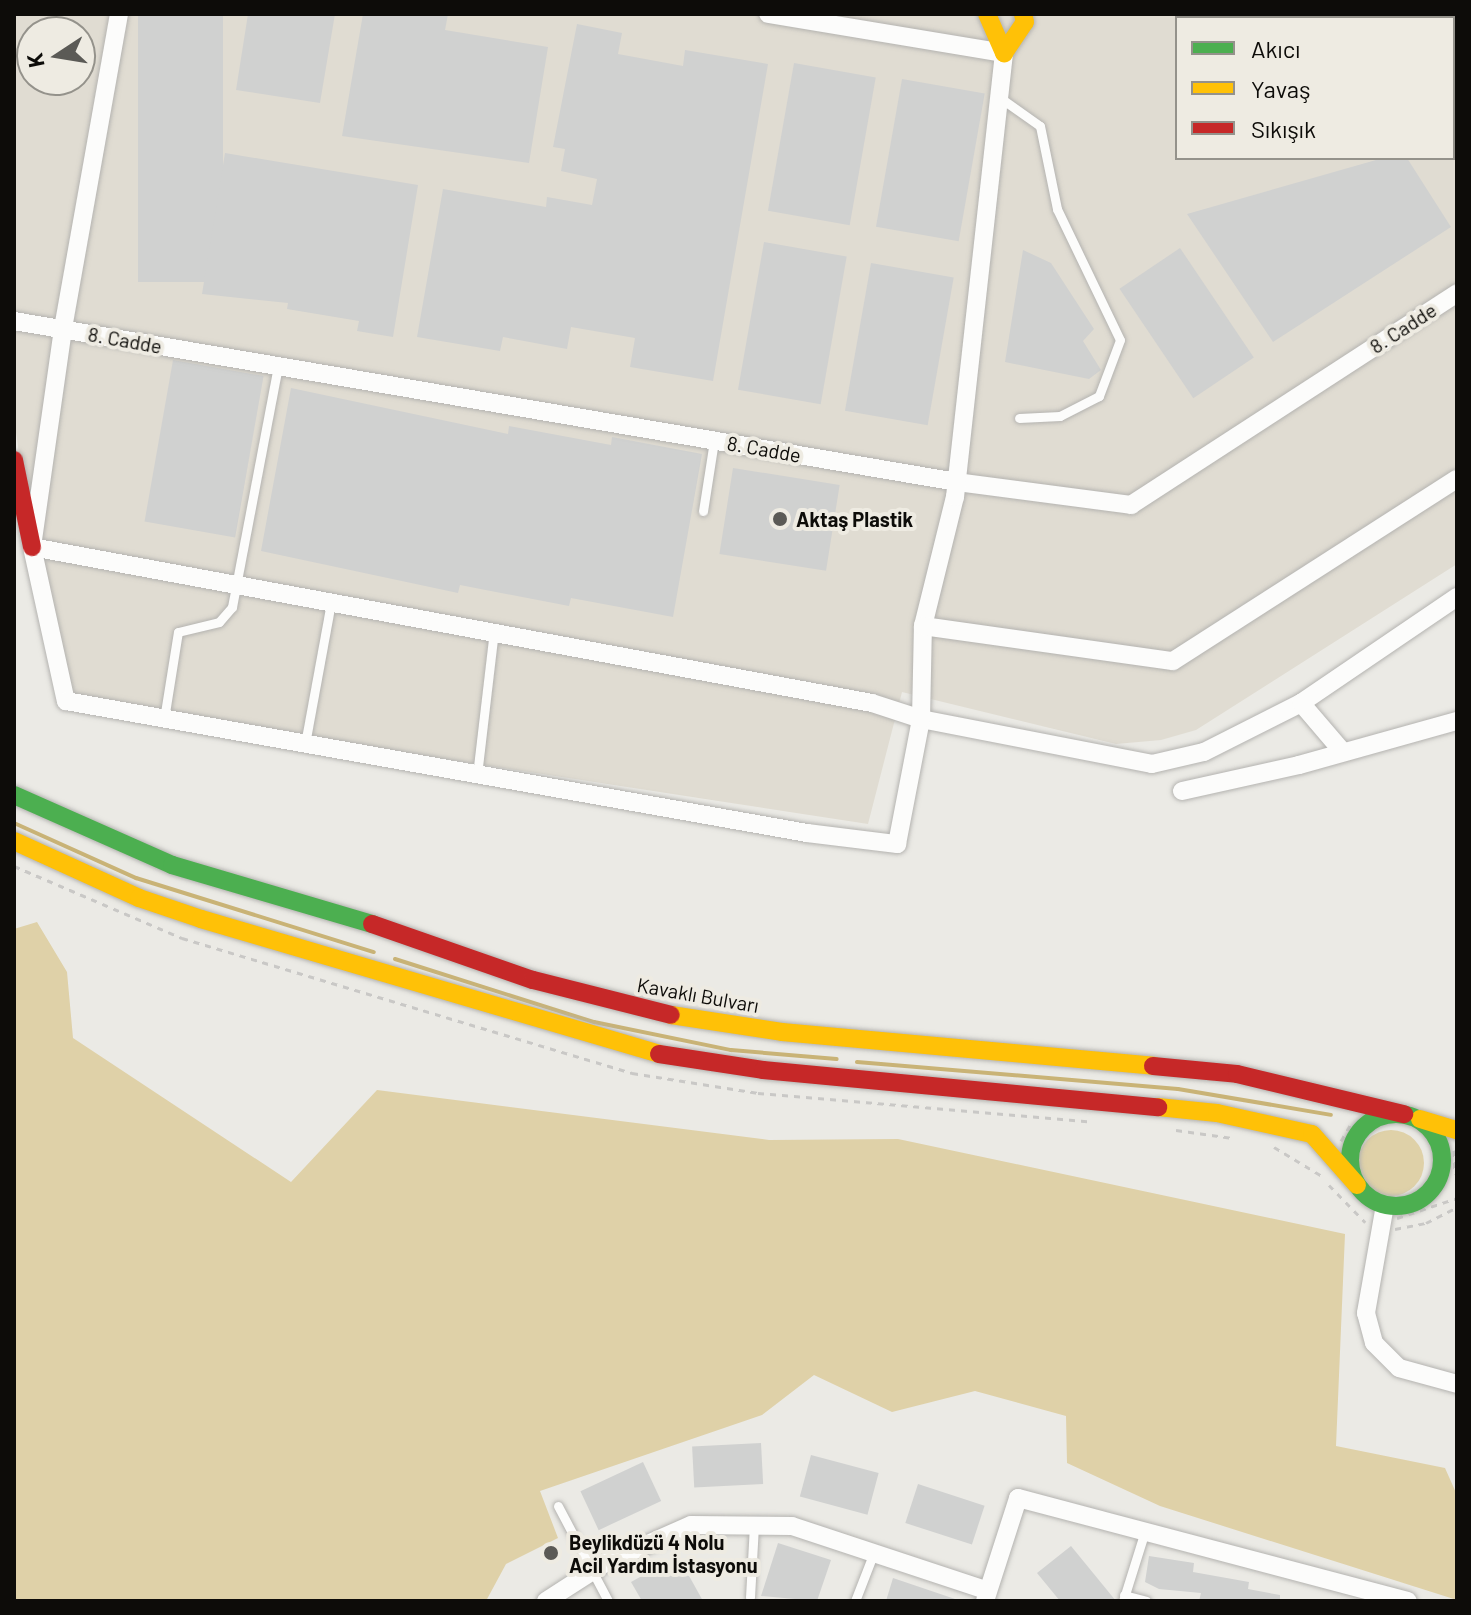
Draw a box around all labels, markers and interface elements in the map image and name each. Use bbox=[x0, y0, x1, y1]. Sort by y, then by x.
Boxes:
north arrow bbox=[16, 16, 96, 96]
legend bbox=[1175, 16, 1455, 160]
text: Akıcı bbox=[1251, 34, 1300, 63]
text: K bbox=[20, 51, 49, 70]
text: Yavaş bbox=[1251, 74, 1311, 103]
text: Sıkışık bbox=[1251, 114, 1316, 143]
street label: 8. Cadde bbox=[1365, 298, 1441, 358]
street label: 8. Cadde bbox=[86, 322, 164, 358]
street label: 8. Cadde bbox=[725, 431, 803, 467]
place label: Aktaş Plastik bbox=[796, 507, 913, 531]
marker: Aktaş Plastik bbox=[771, 510, 789, 528]
street label: Kavaklı Bulvarı bbox=[635, 972, 761, 1018]
place label: Beylikdüzü 4 Nolu Acil Yardım İstasyonu bbox=[569, 1530, 758, 1577]
marker: Beylikdüzü 4 Nolu Acil Yardım İstasyonu bbox=[540, 1542, 562, 1564]

